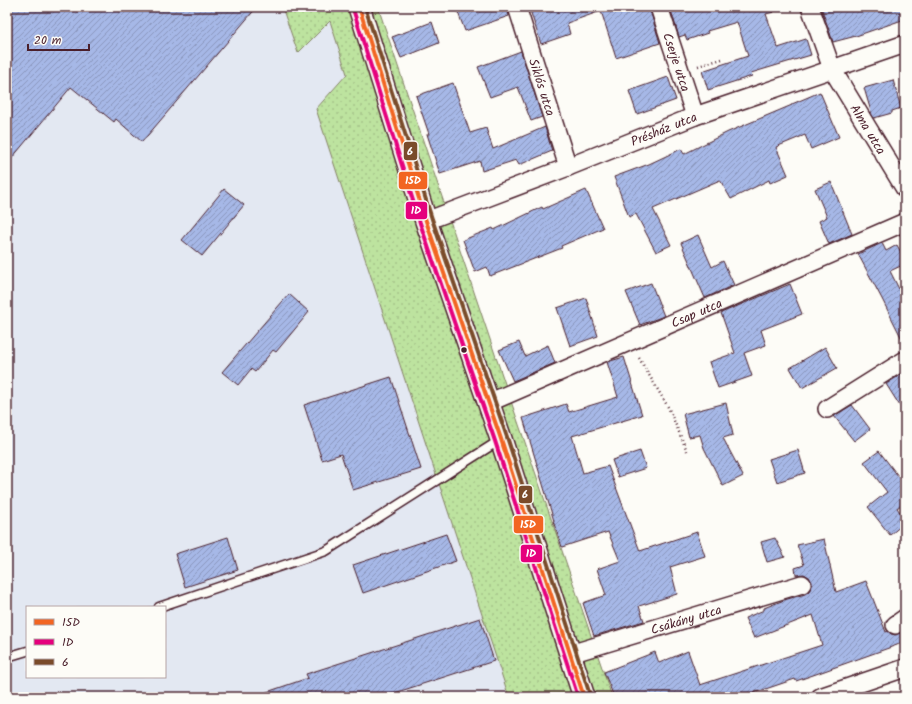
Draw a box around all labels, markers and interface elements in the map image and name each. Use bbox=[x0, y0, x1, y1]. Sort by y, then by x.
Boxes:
scale bar bbox=[28, 26, 89, 52]
street label: Cserje utca bbox=[656, 30, 695, 95]
text: 20 m bbox=[34, 31, 62, 50]
street label: Siklós utca bbox=[522, 56, 560, 119]
street label: Alma utca bbox=[844, 100, 891, 159]
street label: Présház utca bbox=[628, 107, 701, 153]
line badge: 6 bbox=[403, 141, 418, 161]
text: 6 bbox=[407, 143, 413, 161]
line badge: 15D bbox=[398, 171, 428, 190]
text: 15D bbox=[405, 172, 422, 190]
line badge: 1D bbox=[405, 201, 428, 220]
text: 1D bbox=[411, 202, 422, 220]
street label: Csap utca bbox=[668, 294, 726, 334]
unlabelled marker bbox=[459, 345, 469, 355]
line badge: 6 bbox=[518, 485, 533, 504]
text: 6 bbox=[522, 486, 528, 504]
line badge: 15D bbox=[513, 515, 544, 534]
text: 15D bbox=[520, 516, 537, 534]
line badge: 1D bbox=[520, 544, 543, 563]
text: 1D bbox=[526, 545, 537, 563]
street label: Csákány utca bbox=[648, 600, 724, 641]
legend bbox=[26, 606, 166, 678]
text: 15D bbox=[62, 613, 80, 632]
text: 1D bbox=[62, 633, 74, 652]
text: 6 bbox=[62, 653, 69, 672]

